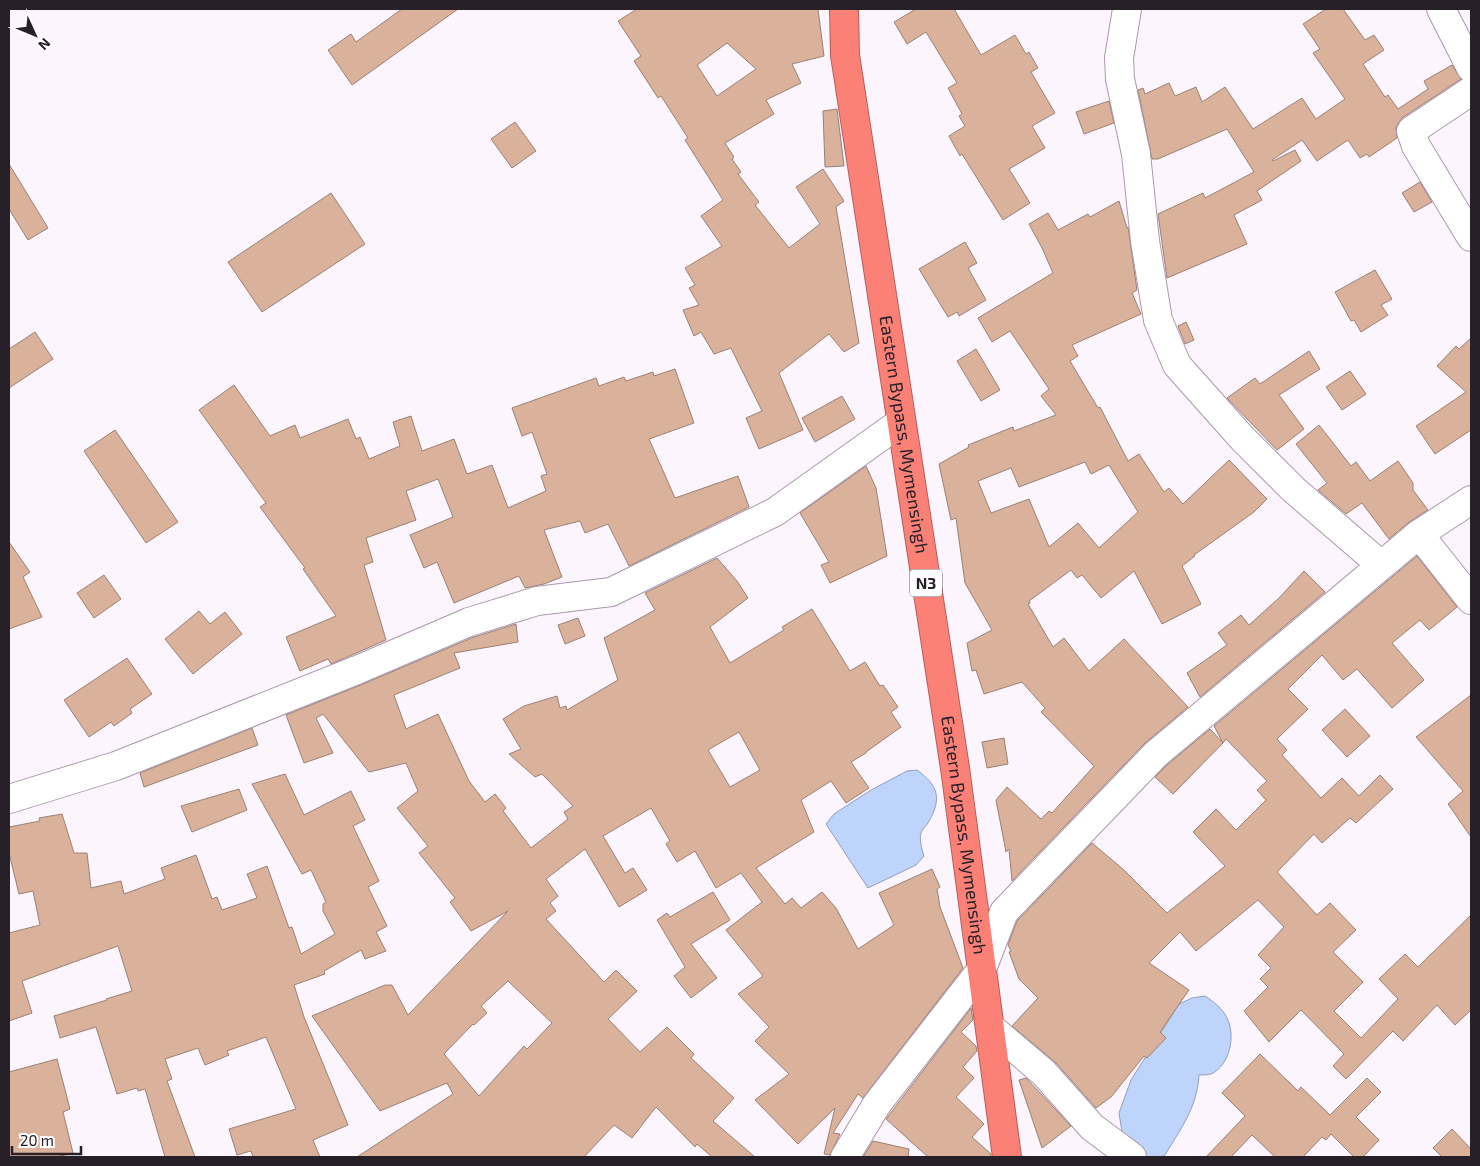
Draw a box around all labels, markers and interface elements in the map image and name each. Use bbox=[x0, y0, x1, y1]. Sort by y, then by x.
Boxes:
north arrow bbox=[10, 10, 60, 60]
text: N bbox=[35, 35, 54, 54]
street label: Eastern Bypass, Mymensingh bbox=[875, 314, 934, 555]
road number: N3 bbox=[910, 570, 942, 596]
street label: Eastern Bypass, Mymensingh bbox=[937, 714, 992, 956]
scale bar bbox=[12, 1124, 81, 1156]
text: 20 m bbox=[20, 1131, 54, 1149]

